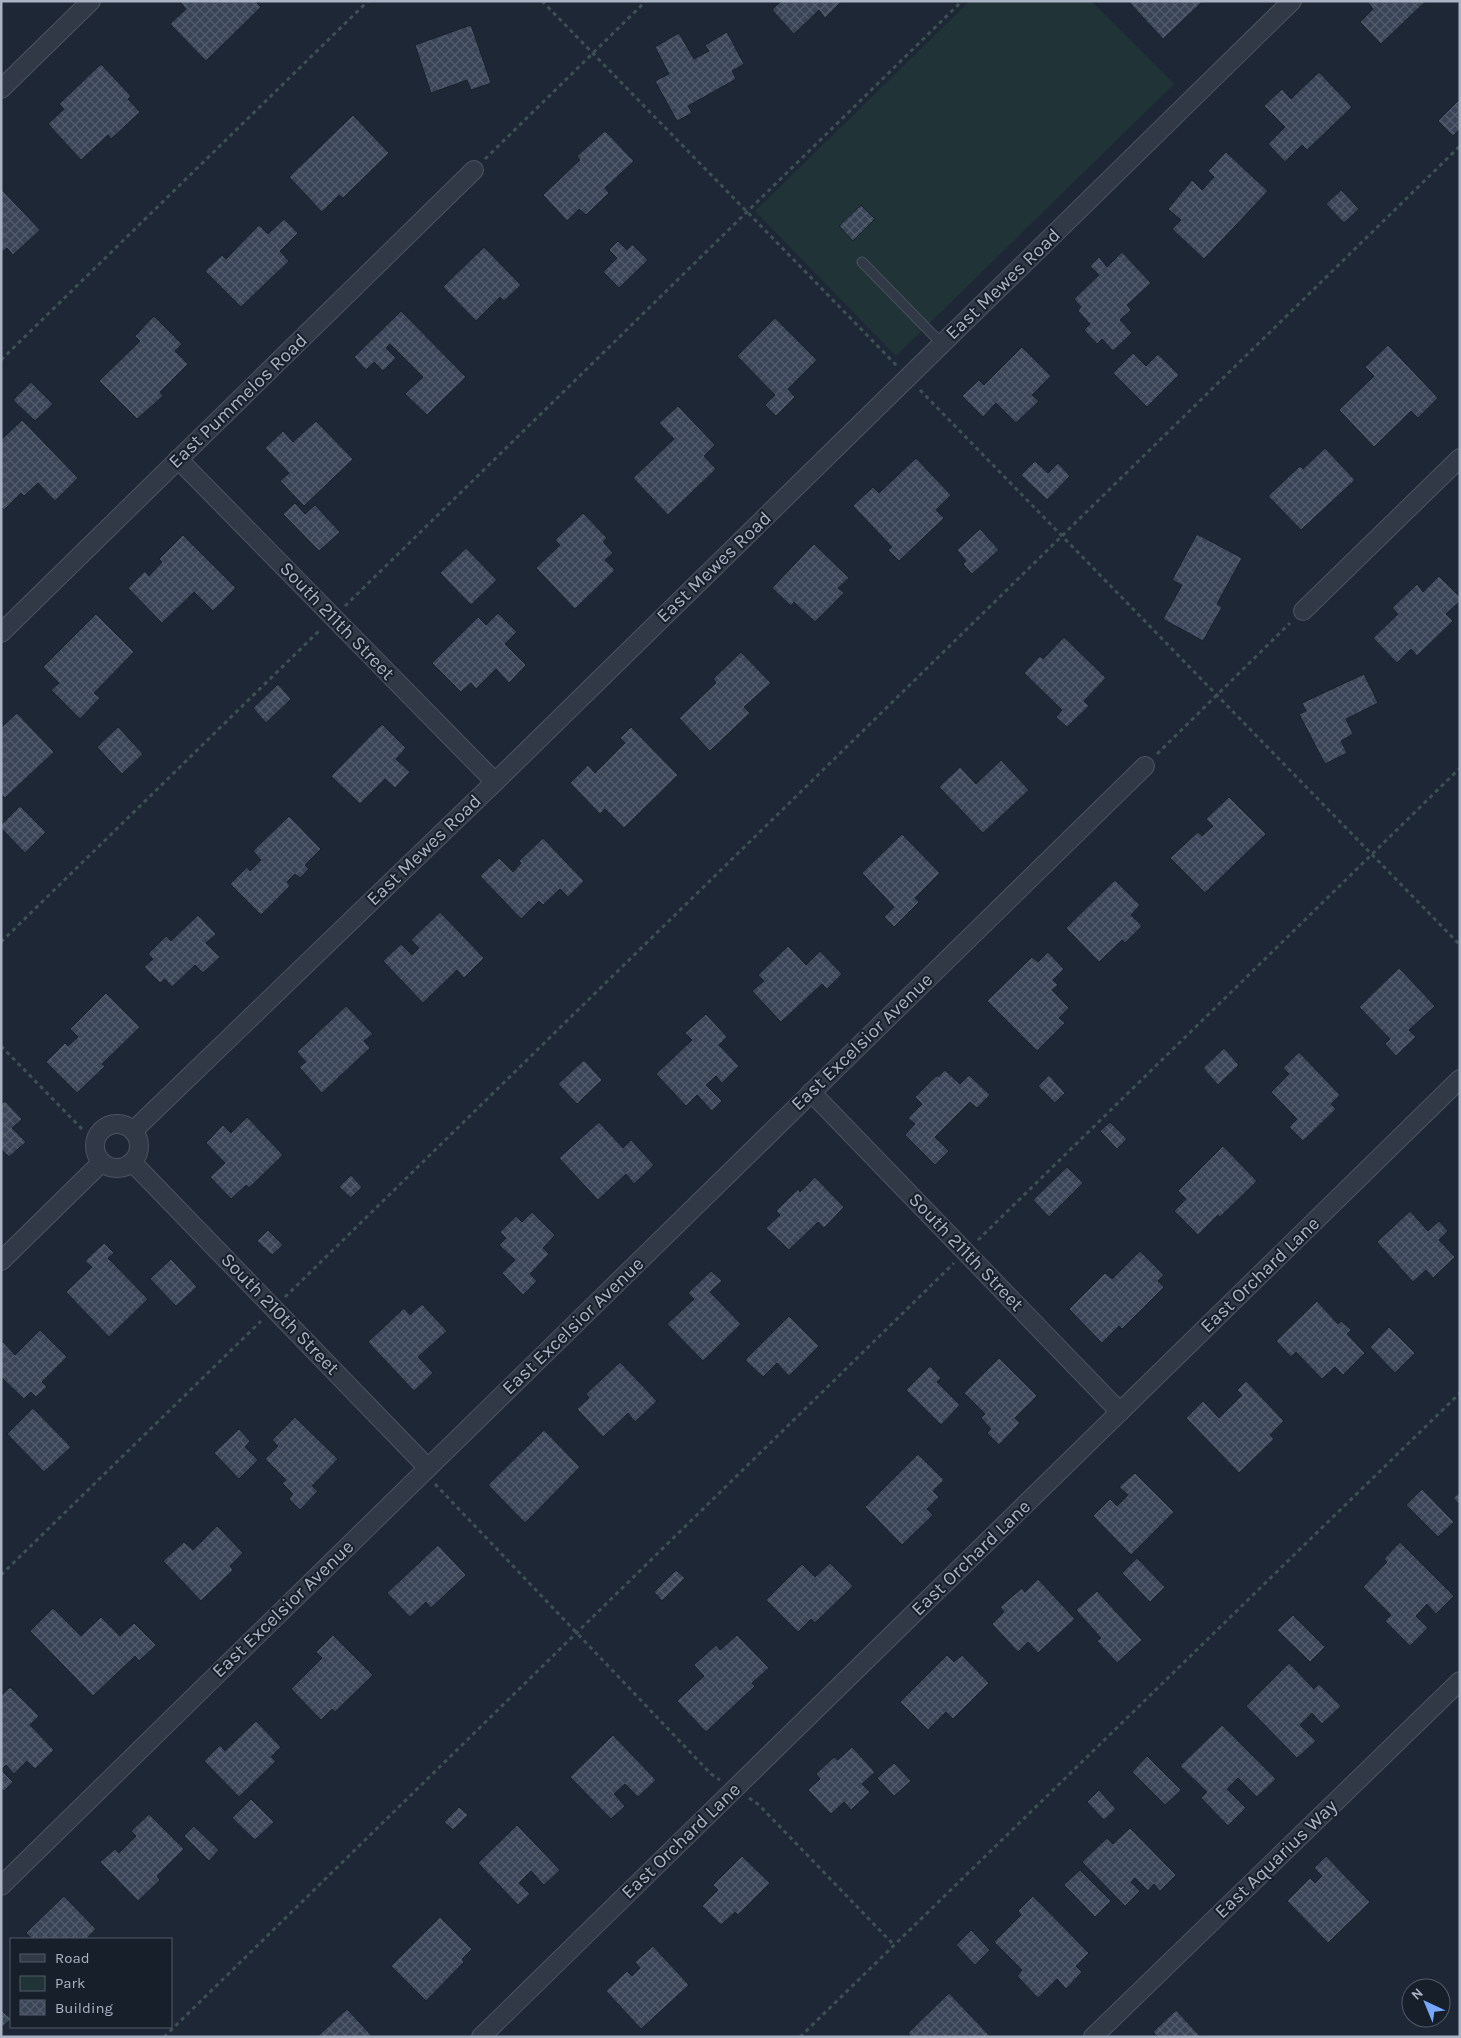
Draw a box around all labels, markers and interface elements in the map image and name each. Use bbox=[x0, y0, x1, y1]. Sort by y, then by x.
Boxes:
street label: East Mewes Road bbox=[941, 224, 1065, 344]
street label: East Pummelos Road bbox=[164, 329, 312, 473]
street label: East Mewes Road bbox=[652, 507, 776, 627]
street label: South 211th Street bbox=[275, 557, 399, 685]
street label: East Mewes Road bbox=[362, 790, 486, 910]
street label: East Excelsior Avenue bbox=[787, 969, 937, 1115]
street label: South 211th Street bbox=[904, 1188, 1028, 1316]
street label: East Orchard Lane bbox=[1196, 1213, 1324, 1337]
street label: South 210th Street bbox=[216, 1249, 344, 1379]
street label: East Excelsior Avenue bbox=[498, 1253, 648, 1399]
street label: East Orchard Lane bbox=[907, 1496, 1035, 1620]
street label: East Excelsior Avenue bbox=[208, 1536, 358, 1682]
street label: East Orchard Lane bbox=[617, 1779, 745, 1903]
street label: East Aquarius Way bbox=[1210, 1795, 1342, 1923]
legend bbox=[10, 1938, 172, 2028]
text: Road bbox=[55, 1949, 90, 1967]
text: Park bbox=[55, 1974, 85, 1992]
north arrow bbox=[1401, 1978, 1451, 2028]
text: N bbox=[1408, 1984, 1427, 2004]
text: Building bbox=[55, 1999, 113, 2017]

